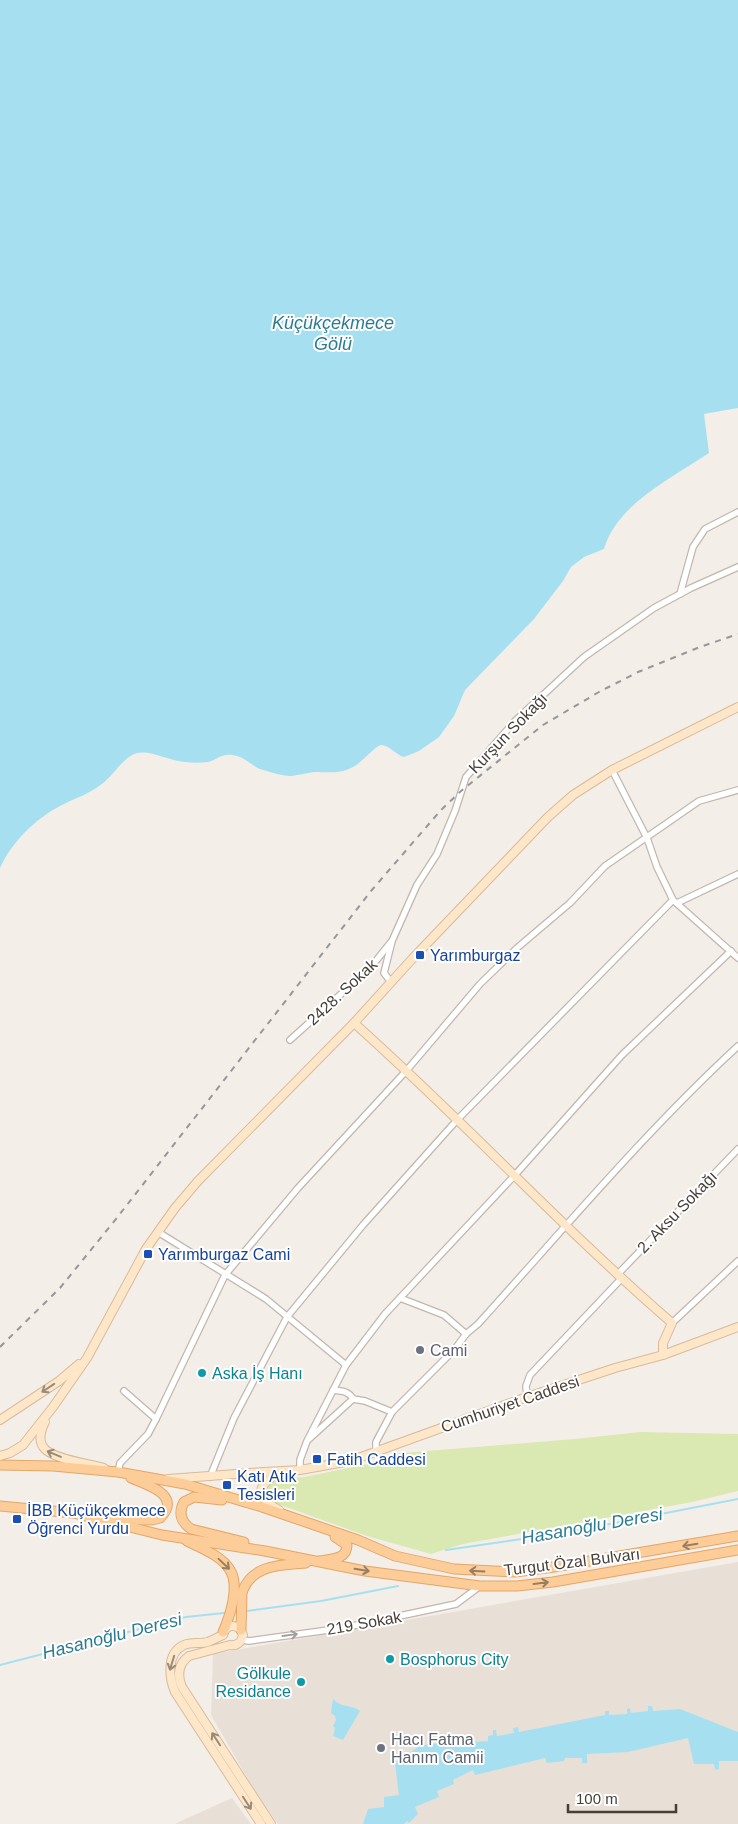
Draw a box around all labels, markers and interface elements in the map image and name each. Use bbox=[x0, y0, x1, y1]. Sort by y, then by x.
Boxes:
water label: Küçükçekmece Gölü bbox=[272, 313, 394, 354]
street label: Kurşun Sokağı bbox=[465, 689, 551, 777]
place label: Yarımburgaz bbox=[430, 947, 520, 964]
marker: Yarımburgaz bbox=[414, 949, 426, 961]
street label: 2428. Sokak bbox=[304, 955, 381, 1029]
street label: 2. Aksu Sokağı bbox=[634, 1168, 720, 1256]
place label: Yarımburgaz Cami bbox=[158, 1246, 290, 1263]
marker: Yarımburgaz Cami bbox=[142, 1248, 154, 1260]
place label: Cami bbox=[430, 1342, 467, 1359]
marker: Cami bbox=[414, 1344, 426, 1356]
place label: Aska İş Hanı bbox=[212, 1364, 303, 1382]
marker: Aska İş Hanı bbox=[196, 1367, 208, 1379]
street label: Cumhuriyet Caddesi bbox=[439, 1372, 581, 1436]
one-way arrow bbox=[42, 1384, 56, 1394]
one-way arrow bbox=[47, 1448, 62, 1458]
place label: Fatih Caddesi bbox=[327, 1451, 426, 1468]
marker: Fatih Caddesi bbox=[311, 1453, 323, 1465]
place label: Katı Atık Tesisleri bbox=[237, 1468, 298, 1503]
marker: Katı Atık Tesisleri bbox=[221, 1479, 233, 1491]
place label: İBB Küçükçekmece Öğrenci Yurdu bbox=[27, 1501, 166, 1537]
water label: Hasanoğlu Deresi bbox=[520, 1504, 665, 1548]
marker: İBB Küçükçekmece Öğrenci Yurdu bbox=[11, 1513, 23, 1525]
one-way arrow bbox=[682, 1540, 698, 1550]
street label: Turgut Özal Bulvarı bbox=[503, 1545, 641, 1579]
one-way arrow bbox=[217, 1558, 230, 1570]
one-way arrow bbox=[354, 1566, 370, 1576]
one-way arrow bbox=[469, 1566, 485, 1575]
one-way arrow bbox=[533, 1578, 549, 1588]
street label: 219 Sokak bbox=[325, 1608, 404, 1638]
water label: Hasanoğlu Deresi bbox=[40, 1609, 185, 1663]
one-way arrow bbox=[281, 1630, 297, 1640]
place label: Bosphorus City bbox=[400, 1651, 509, 1668]
marker: Bosphorus City bbox=[384, 1653, 396, 1665]
one-way arrow bbox=[167, 1655, 177, 1671]
place label: Gölkule Residance bbox=[215, 1665, 291, 1700]
marker: Gölkule Residance bbox=[295, 1676, 307, 1688]
place label: Hacı Fatma Hanım Camii bbox=[391, 1731, 483, 1766]
one-way arrow bbox=[211, 1732, 221, 1746]
marker: Hacı Fatma Hanım Camii bbox=[375, 1742, 387, 1754]
scale bar bbox=[568, 1782, 676, 1814]
text: 100 m bbox=[576, 1790, 618, 1807]
one-way arrow bbox=[243, 1795, 253, 1809]

